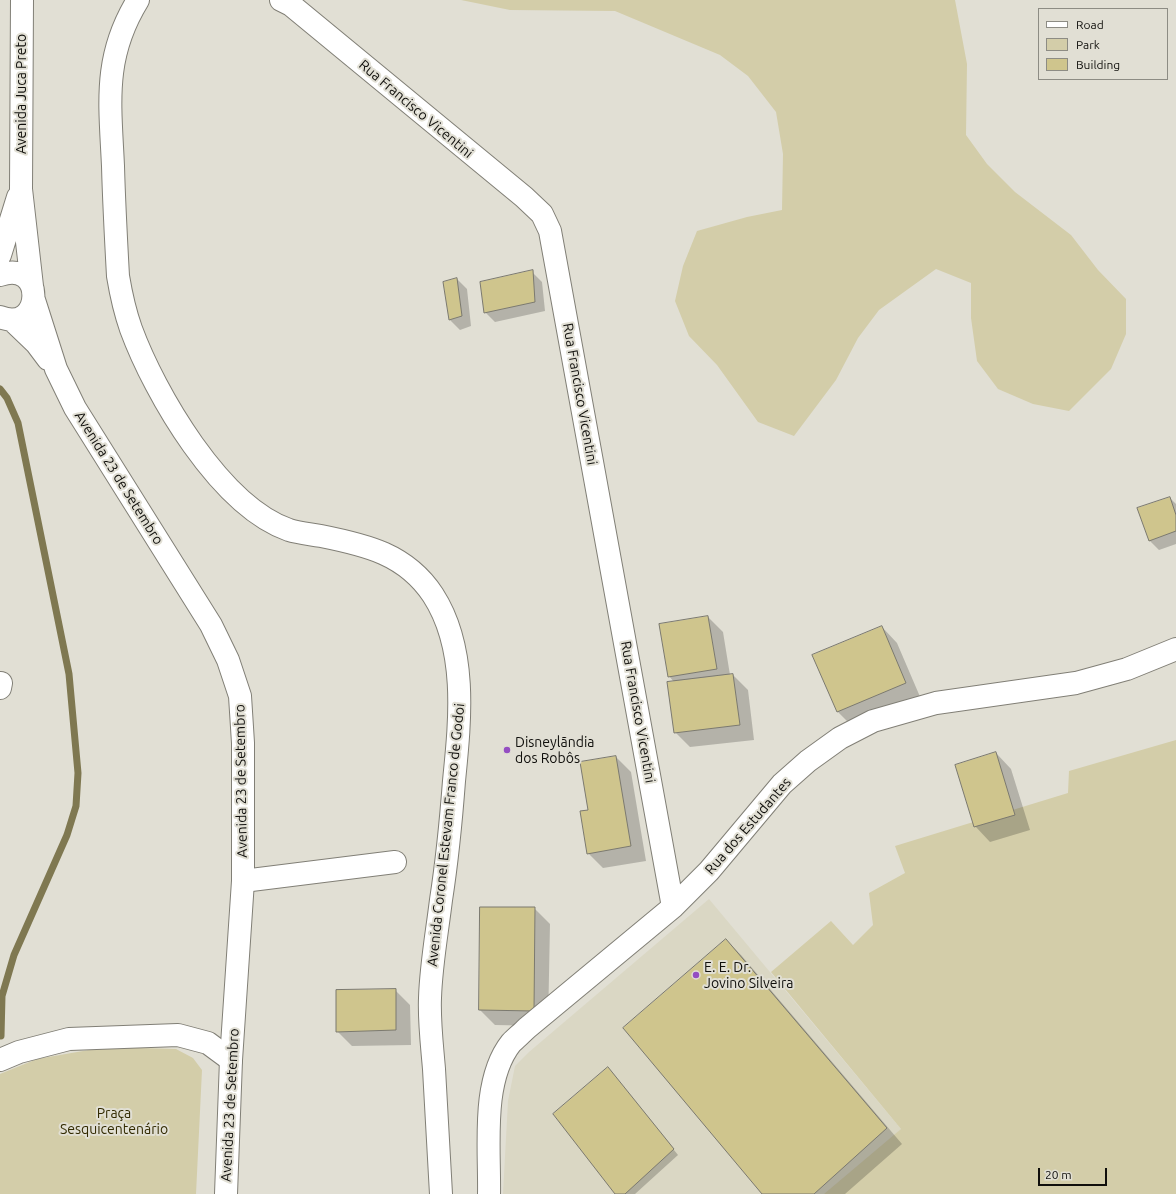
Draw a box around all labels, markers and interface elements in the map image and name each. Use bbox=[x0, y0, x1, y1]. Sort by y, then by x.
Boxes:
legend bbox=[1038, 8, 1168, 80]
text: Road bbox=[1076, 18, 1104, 31]
street label: Avenida Juca Preto bbox=[13, 34, 29, 154]
text: Park bbox=[1076, 38, 1100, 51]
street label: Rua Francisco Vicentini bbox=[356, 56, 476, 162]
text: Building bbox=[1076, 58, 1120, 71]
street label: Rua Francisco Vicentini bbox=[559, 322, 601, 466]
street label: Avenida 23 de Setembro bbox=[71, 408, 167, 548]
street label: Rua Francisco Vicentini bbox=[617, 640, 659, 784]
street label: Avenida Coronel Estevam Franco de Godoi bbox=[424, 703, 468, 967]
street label: Avenida 23 de Setembro bbox=[231, 704, 251, 858]
place label: Disneylãndia dos Robôs bbox=[515, 734, 595, 766]
marker: Disneylãndia dos Robôs bbox=[502, 745, 512, 755]
street label: Rua dos Estudantes bbox=[701, 774, 795, 878]
place label: E. E. Dr. Jovino Silveira bbox=[704, 959, 793, 992]
marker: E. E. Dr. Jovino Silveira bbox=[691, 970, 701, 980]
street label: Avenida 23 de Setembro bbox=[218, 1028, 242, 1182]
park label: Praça Sesquicentenário bbox=[60, 1105, 168, 1138]
scale bar bbox=[1040, 1160, 1109, 1186]
text: 20 m bbox=[1045, 1168, 1072, 1181]

